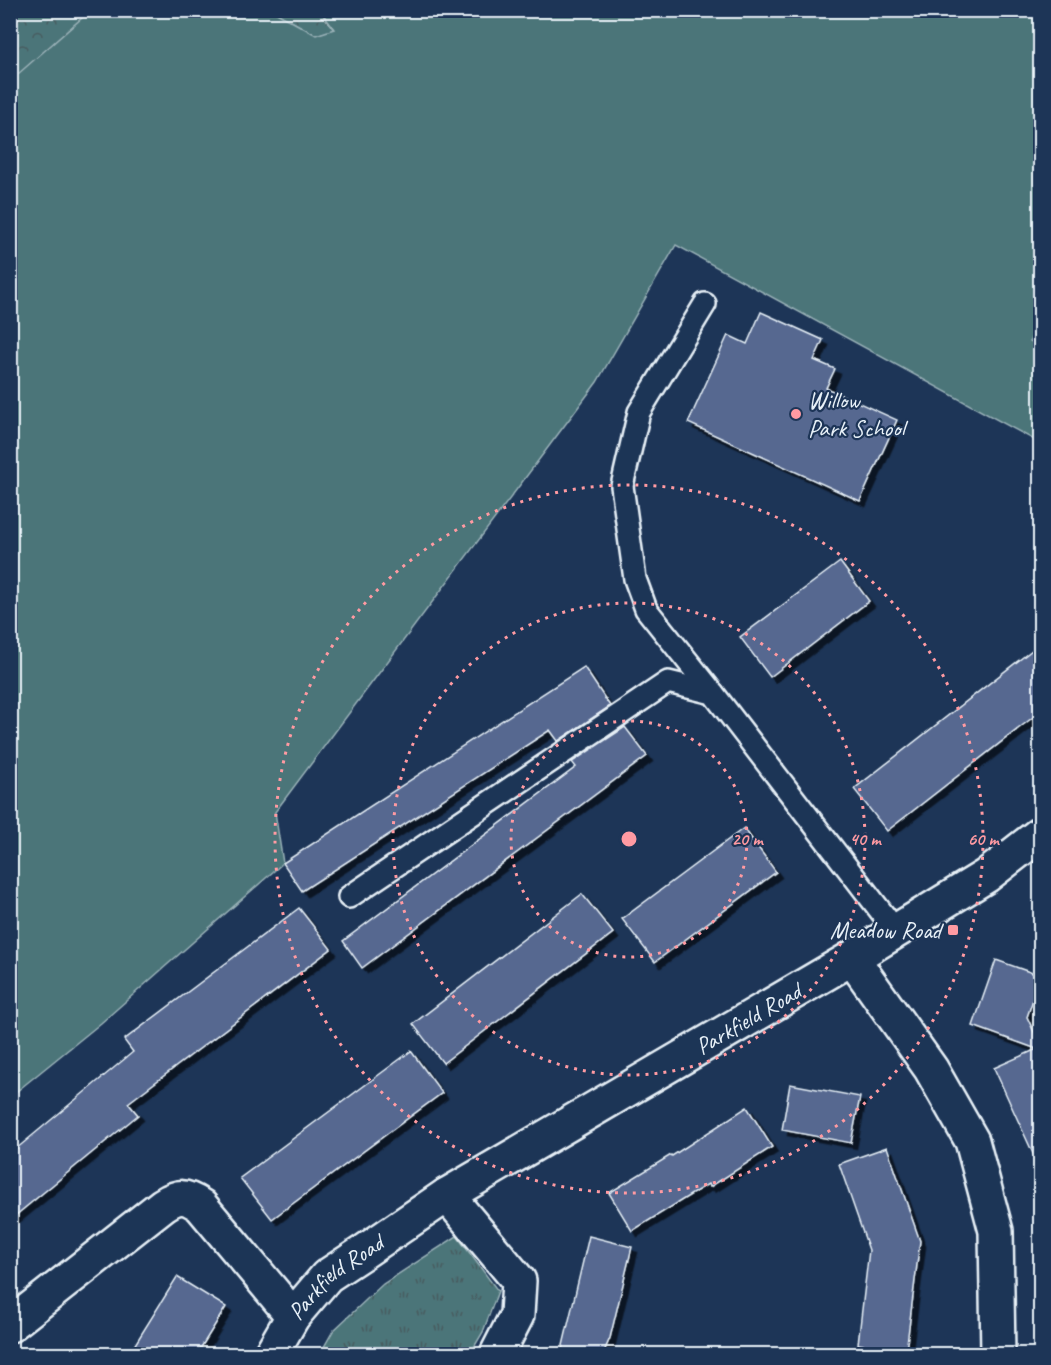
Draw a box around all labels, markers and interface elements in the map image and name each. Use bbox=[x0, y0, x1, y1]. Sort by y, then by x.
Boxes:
place label: Willow Park School bbox=[808, 385, 909, 443]
marker: Willow Park School bbox=[789, 407, 803, 421]
text: 20 m bbox=[732, 828, 764, 850]
text: 40 m bbox=[850, 828, 882, 850]
text: 60 m bbox=[967, 828, 1000, 850]
centre of rings bbox=[619, 829, 639, 849]
place label: Meadow Road bbox=[830, 915, 945, 945]
marker: Meadow Road bbox=[946, 923, 960, 937]
street label: Parkfield Road bbox=[690, 974, 809, 1061]
street label: Parkfield Road bbox=[281, 1226, 392, 1326]

